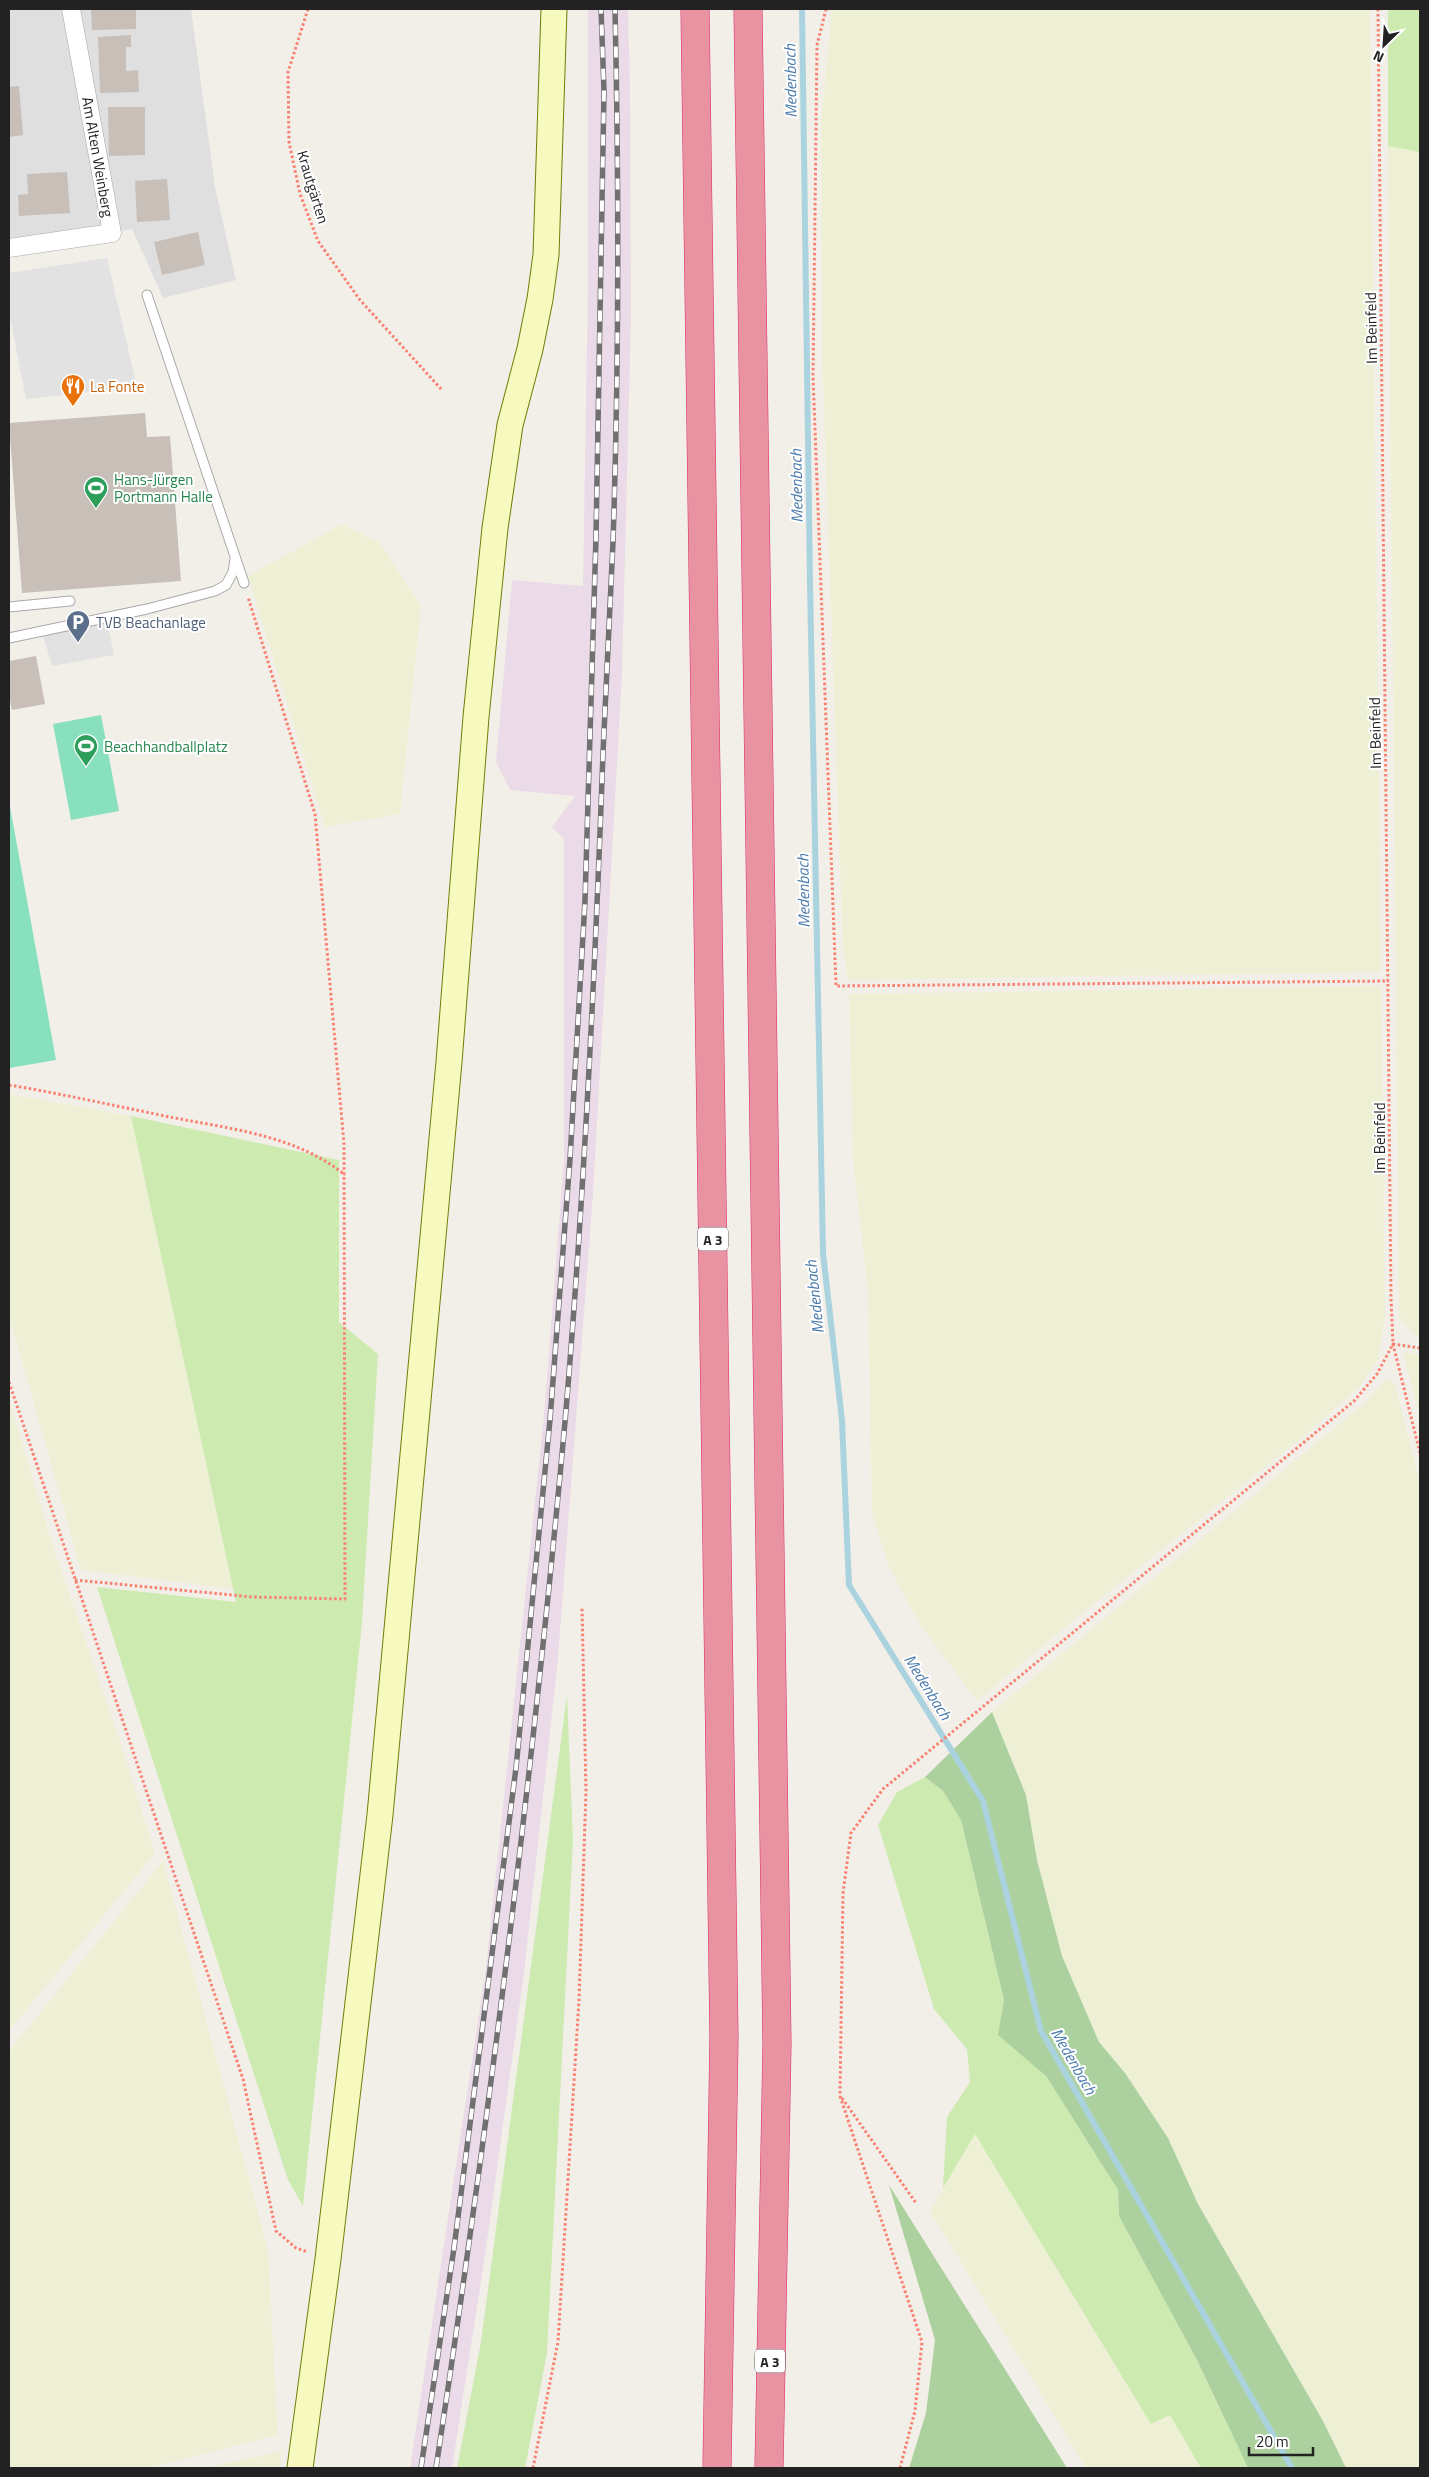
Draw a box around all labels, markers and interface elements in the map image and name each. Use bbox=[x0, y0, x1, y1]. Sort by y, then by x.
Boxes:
north arrow bbox=[1359, 20, 1409, 70]
water label: Medenbach bbox=[777, 43, 803, 118]
text: N bbox=[1369, 46, 1387, 69]
street label: Am Alten Weinberg bbox=[76, 95, 120, 219]
street label: Krautgärten bbox=[291, 147, 335, 227]
street label: Im Beinfeld bbox=[1359, 292, 1383, 364]
restaurant icon: La Fonte bbox=[60, 373, 86, 407]
place label: La Fonte bbox=[90, 375, 144, 398]
water label: Medenbach bbox=[783, 448, 809, 523]
place label: Hans-Jürgen Portmann Halle bbox=[114, 468, 213, 508]
sports icon: Hans-Jürgen Portmann Halle bbox=[83, 475, 109, 509]
parking icon: TVB Beachanlage bbox=[65, 609, 91, 643]
place label: TVB Beachanlage bbox=[96, 611, 206, 634]
street label: Im Beinfeld bbox=[1363, 697, 1387, 769]
sports icon: Beachhandballplatz bbox=[73, 733, 99, 767]
place label: Beachhandballplatz bbox=[104, 735, 228, 758]
water label: Medenbach bbox=[790, 853, 816, 928]
street label: Im Beinfeld bbox=[1368, 1102, 1391, 1174]
road number: A 3 bbox=[698, 1228, 728, 1250]
water label: Medenbach bbox=[798, 1258, 830, 1335]
water label: Medenbach bbox=[898, 1649, 958, 1725]
water label: Medenbach bbox=[1045, 2023, 1103, 2100]
road number: A 3 bbox=[755, 2350, 785, 2372]
scale bar bbox=[1249, 2424, 1313, 2456]
text: 20 m bbox=[1256, 2430, 1289, 2453]

